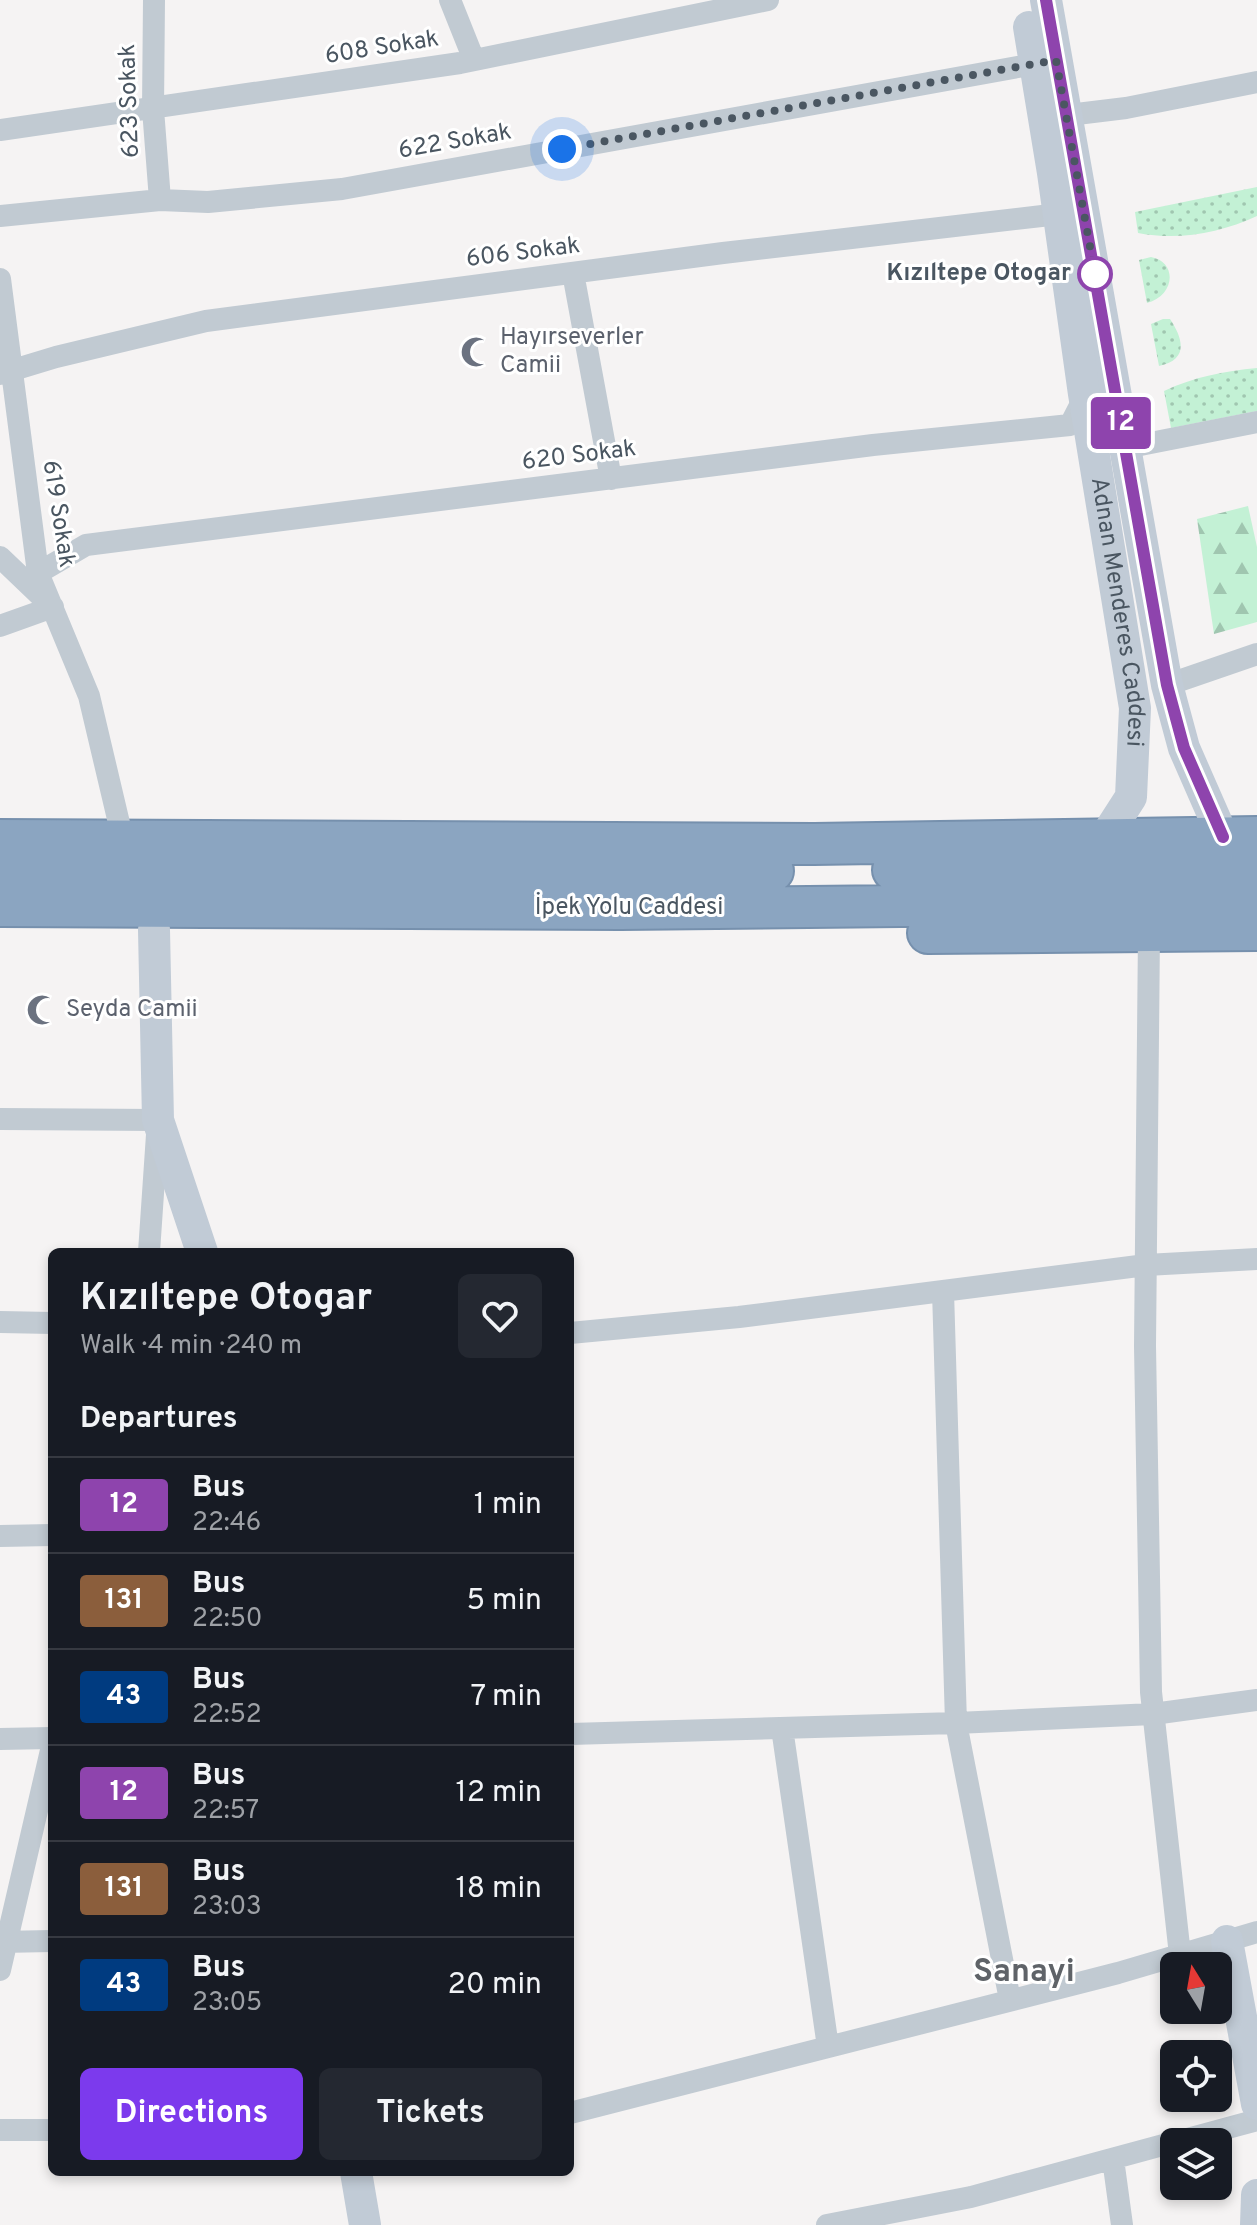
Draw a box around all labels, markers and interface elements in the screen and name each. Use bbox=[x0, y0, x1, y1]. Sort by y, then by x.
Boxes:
street label: 608 Sokak bbox=[323, 24, 441, 72]
street label: 623 Sokak bbox=[113, 44, 147, 158]
street label: 622 Sokak bbox=[396, 117, 514, 167]
your location bbox=[542, 129, 582, 169]
street label: 606 Sokak bbox=[464, 231, 582, 275]
marker: Kızıltepe Otogar bbox=[1078, 257, 1112, 291]
place label: Kızıltepe Otogar bbox=[887, 259, 1071, 289]
place label: Hayırseverler Camii bbox=[500, 323, 644, 381]
mosque icon: Hayırseverler Camii bbox=[459, 335, 493, 369]
line badge: 12 bbox=[1085, 397, 1157, 449]
text: 12 bbox=[1107, 405, 1135, 441]
street label: 620 Sokak bbox=[520, 434, 638, 478]
street label: 619 Sokak bbox=[35, 458, 81, 570]
street label: Adnan Menderes Caddesi bbox=[1083, 475, 1150, 748]
street label: İpek Yolu Caddesi bbox=[535, 892, 723, 923]
mosque icon: Seyda Camii bbox=[25, 993, 59, 1027]
place label: Seyda Camii bbox=[66, 995, 198, 1025]
button: heart bbox=[458, 1274, 542, 1358]
text: Kızıltepe Otogar bbox=[80, 1275, 372, 1324]
text: Walk · 4 min · 240 m bbox=[80, 1330, 302, 1363]
text: Departures bbox=[80, 1401, 238, 1438]
text: Bus bbox=[192, 1470, 245, 1507]
text: 12 bbox=[110, 1487, 138, 1523]
text: 1 min bbox=[474, 1487, 542, 1524]
text: 22:46 bbox=[192, 1507, 261, 1540]
text: Bus bbox=[192, 1566, 245, 1603]
text: 131 bbox=[104, 1583, 144, 1619]
text: 5 min bbox=[466, 1583, 542, 1620]
text: 22:50 bbox=[192, 1603, 262, 1636]
text: Bus bbox=[192, 1662, 245, 1699]
text: 43 bbox=[107, 1679, 141, 1715]
text: 7 min bbox=[471, 1679, 542, 1716]
text: 22:52 bbox=[192, 1699, 262, 1732]
text: Bus bbox=[192, 1758, 245, 1795]
text: 12 bbox=[110, 1775, 138, 1811]
text: 12 min bbox=[455, 1775, 542, 1812]
text: 22:57 bbox=[192, 1795, 259, 1828]
text: Bus bbox=[192, 1854, 245, 1891]
text: 131 bbox=[104, 1871, 144, 1907]
text: 18 min bbox=[456, 1871, 542, 1908]
text: 23:03 bbox=[192, 1891, 262, 1924]
text: Bus bbox=[192, 1950, 245, 1987]
north arrow bbox=[1160, 1952, 1232, 2024]
map controls bbox=[1160, 1952, 1232, 2200]
district label: Sanayi bbox=[973, 1953, 1075, 1993]
text: 43 bbox=[107, 1967, 141, 2003]
text: 20 min bbox=[447, 1967, 542, 2004]
text: 23:05 bbox=[192, 1987, 262, 2020]
button: locate bbox=[1160, 2040, 1232, 2112]
button: Directions bbox=[80, 2068, 303, 2160]
button: Tickets bbox=[319, 2068, 542, 2160]
button: layers bbox=[1160, 2128, 1232, 2200]

